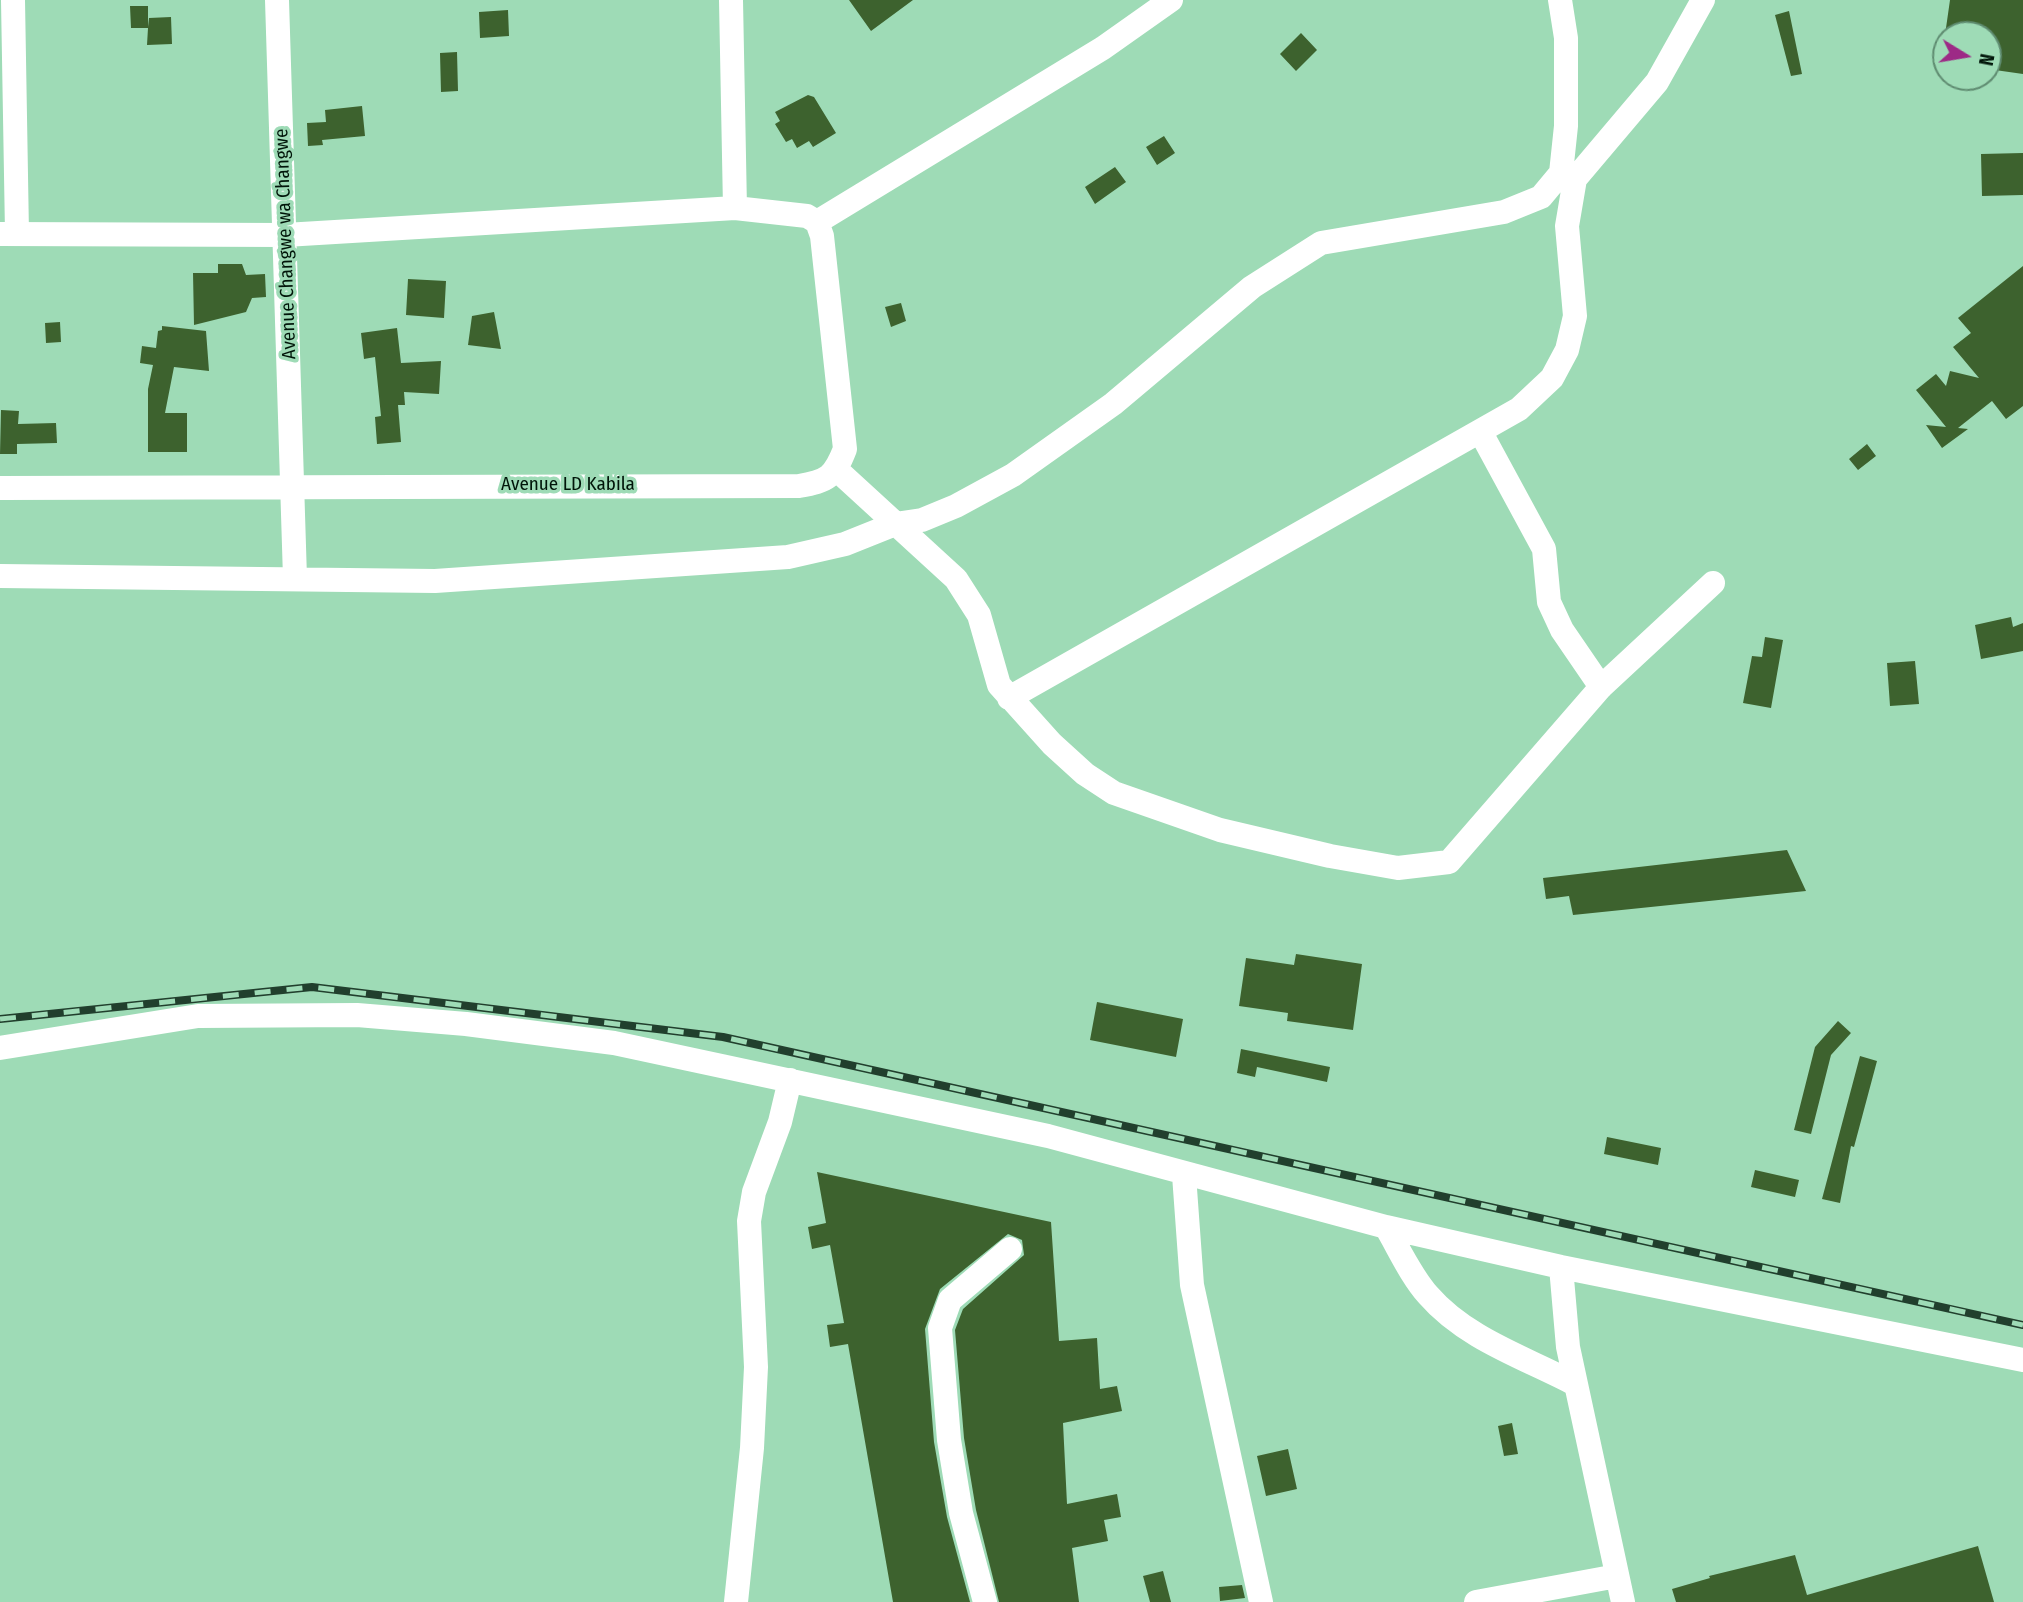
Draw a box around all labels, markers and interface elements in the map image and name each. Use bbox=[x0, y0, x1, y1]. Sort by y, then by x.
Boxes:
north arrow bbox=[1932, 21, 2002, 91]
text: N bbox=[1974, 52, 1999, 67]
street label: Avenue Changwe wa Changwe bbox=[271, 128, 301, 360]
street label: Avenue LD Kabila bbox=[501, 474, 635, 496]

